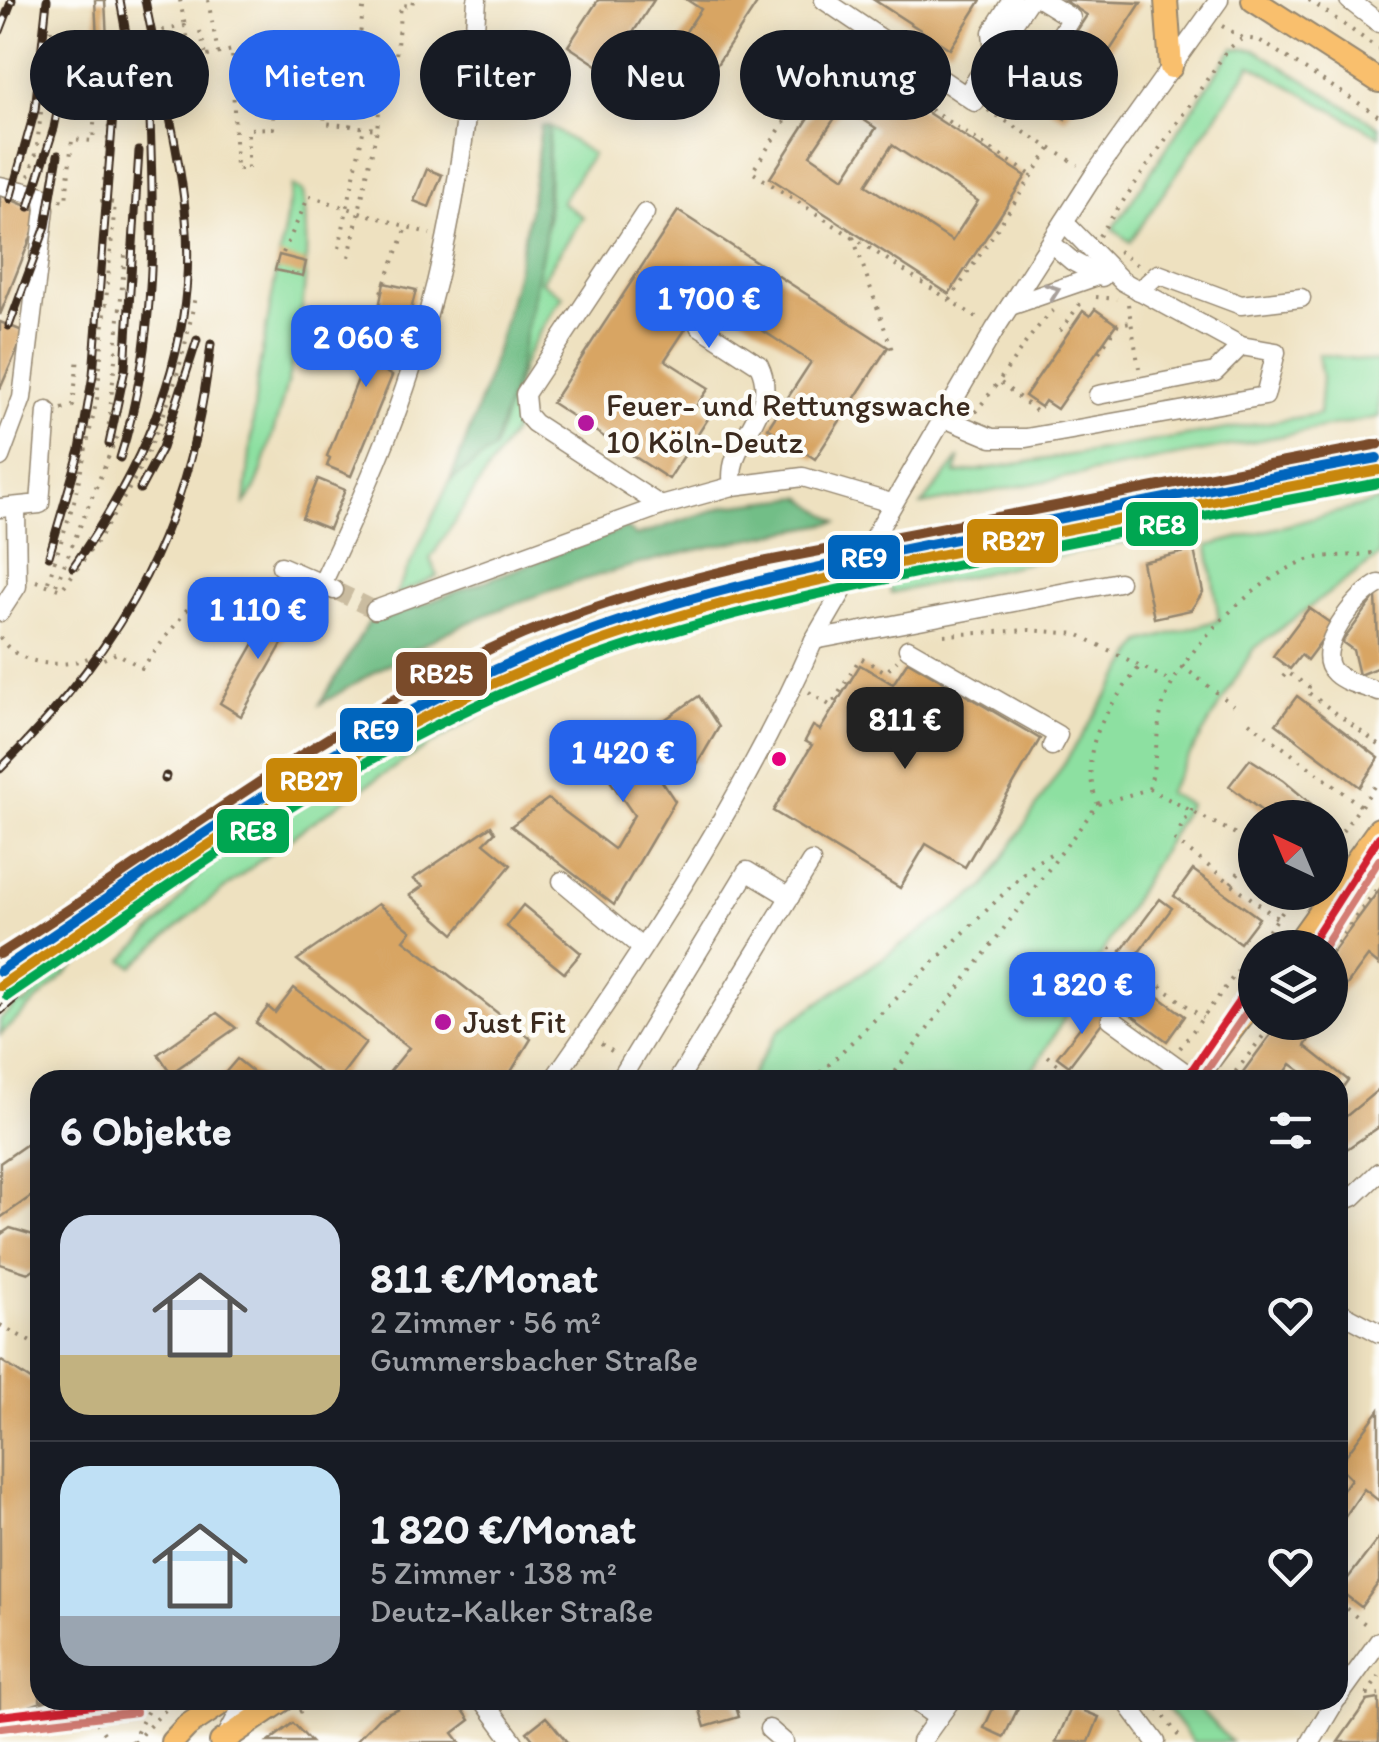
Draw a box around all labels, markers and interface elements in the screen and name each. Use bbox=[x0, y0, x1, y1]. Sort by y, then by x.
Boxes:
chip: Kaufen bbox=[30, 30, 209, 120]
chip: Mieten bbox=[229, 30, 400, 120]
chip: Filter bbox=[420, 30, 571, 120]
chip: Neu bbox=[591, 30, 720, 120]
chip: Wohnung bbox=[740, 30, 951, 120]
chip: Haus bbox=[971, 30, 1118, 120]
pin: 1 700 € bbox=[617, 266, 801, 351]
text: 1 700 € bbox=[658, 279, 760, 317]
one-way arrow bbox=[1044, 282, 1061, 303]
pin: 2 060 € bbox=[274, 305, 458, 390]
text: 2 060 € bbox=[313, 318, 419, 356]
place label: Feuer- und Rettungswache 10 Köln-Deutz bbox=[606, 386, 971, 461]
marker: Feuer- und Rettungswache 10 Köln-Deutz bbox=[575, 412, 597, 434]
line badge: RE8 bbox=[1124, 500, 1200, 548]
text: RE8 bbox=[1138, 507, 1186, 541]
line badge: RB27 bbox=[965, 517, 1060, 565]
text: RB27 bbox=[981, 523, 1045, 557]
line badge: RE9 bbox=[826, 533, 902, 581]
text: RE9 bbox=[840, 540, 888, 574]
pin: 1 110 € bbox=[166, 577, 350, 662]
text: 1 110 € bbox=[210, 590, 306, 628]
line badge: RB25 bbox=[394, 650, 489, 698]
text: RB25 bbox=[409, 656, 473, 690]
pin: 811 € bbox=[835, 687, 975, 772]
text: 811 € bbox=[869, 700, 941, 738]
line badge: RE9 bbox=[338, 706, 415, 754]
text: RE9 bbox=[352, 712, 400, 746]
pin: 1 420 € bbox=[531, 720, 715, 805]
text: 1 420 € bbox=[571, 733, 675, 771]
unlabelled marker bbox=[769, 749, 789, 769]
line badge: RB27 bbox=[264, 756, 359, 804]
text: RB27 bbox=[279, 763, 343, 797]
north arrow bbox=[1238, 800, 1348, 910]
map controls bbox=[1238, 800, 1348, 1040]
line badge: RE8 bbox=[215, 807, 291, 855]
text: RE8 bbox=[229, 813, 277, 847]
button: layers bbox=[1238, 930, 1348, 1040]
pin: 1 820 € bbox=[990, 952, 1174, 1037]
text: 1 820 € bbox=[1031, 965, 1133, 1003]
place label: Just Fit bbox=[463, 1003, 566, 1041]
marker: Just Fit bbox=[432, 1011, 454, 1033]
icon: filters bbox=[1263, 1103, 1318, 1158]
text: 6 Objekte bbox=[60, 1105, 232, 1156]
text: 811 €/Monat bbox=[370, 1252, 598, 1303]
icon: home bbox=[140, 1255, 260, 1375]
icon: heart bbox=[1263, 1288, 1318, 1343]
text: 2 Zimmer · 56 m² bbox=[370, 1303, 601, 1341]
text: Gummersbacher Straße bbox=[370, 1341, 698, 1379]
text: 1 820 €/Monat bbox=[370, 1503, 636, 1554]
icon: home bbox=[140, 1506, 260, 1626]
icon: heart bbox=[1263, 1539, 1318, 1594]
text: 5 Zimmer · 138 m² bbox=[370, 1554, 617, 1592]
text: Deutz-Kalker Straße bbox=[370, 1592, 653, 1630]

